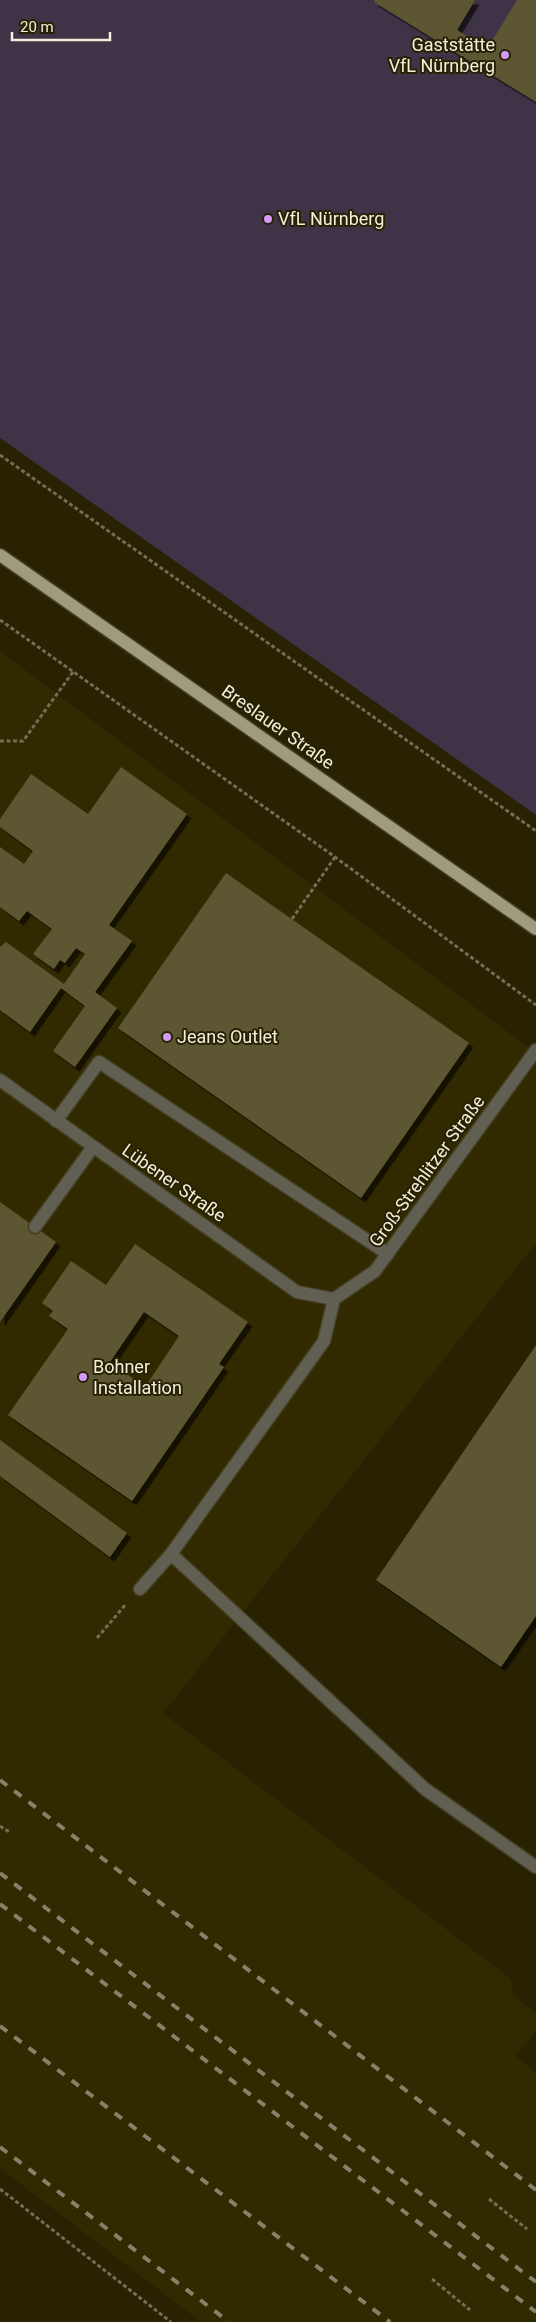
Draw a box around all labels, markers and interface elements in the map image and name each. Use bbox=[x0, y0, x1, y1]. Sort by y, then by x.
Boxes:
scale bar bbox=[12, 10, 110, 42]
text: 20 m bbox=[20, 18, 54, 36]
place label: Gaststätte VfL Nürnberg bbox=[389, 34, 495, 76]
marker: Gaststätte VfL Nürnberg bbox=[499, 49, 511, 61]
place label: VfL Nürnberg bbox=[278, 208, 384, 229]
marker: VfL Nürnberg bbox=[262, 213, 274, 225]
street label: Breslauer Straße bbox=[218, 680, 339, 773]
place label: Jeans Outlet bbox=[177, 1026, 278, 1047]
marker: Jeans Outlet bbox=[161, 1031, 173, 1043]
street label: Groß-Strehlitzer Straße bbox=[365, 1091, 489, 1251]
street label: Lübener Straße bbox=[119, 1139, 230, 1226]
place label: Bohner Installation bbox=[93, 1356, 182, 1398]
marker: Bohner Installation bbox=[77, 1371, 89, 1383]

